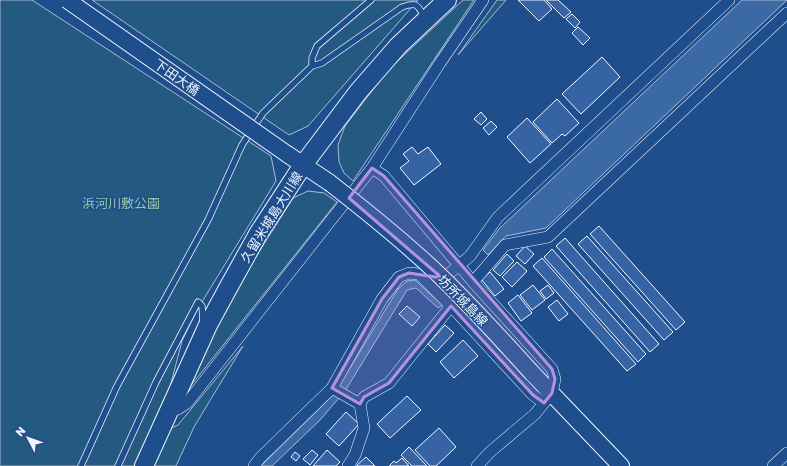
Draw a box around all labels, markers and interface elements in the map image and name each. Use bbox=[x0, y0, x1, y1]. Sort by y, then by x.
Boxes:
street label: 下田大橋 bbox=[151, 56, 203, 98]
street label: 久留米城島大川線 bbox=[237, 169, 305, 265]
park label: 浜河川敷公園 bbox=[82, 195, 160, 211]
street label: 坊所城島線 bbox=[435, 271, 491, 329]
north arrow bbox=[8, 418, 48, 458]
text: N bbox=[12, 424, 28, 439]

